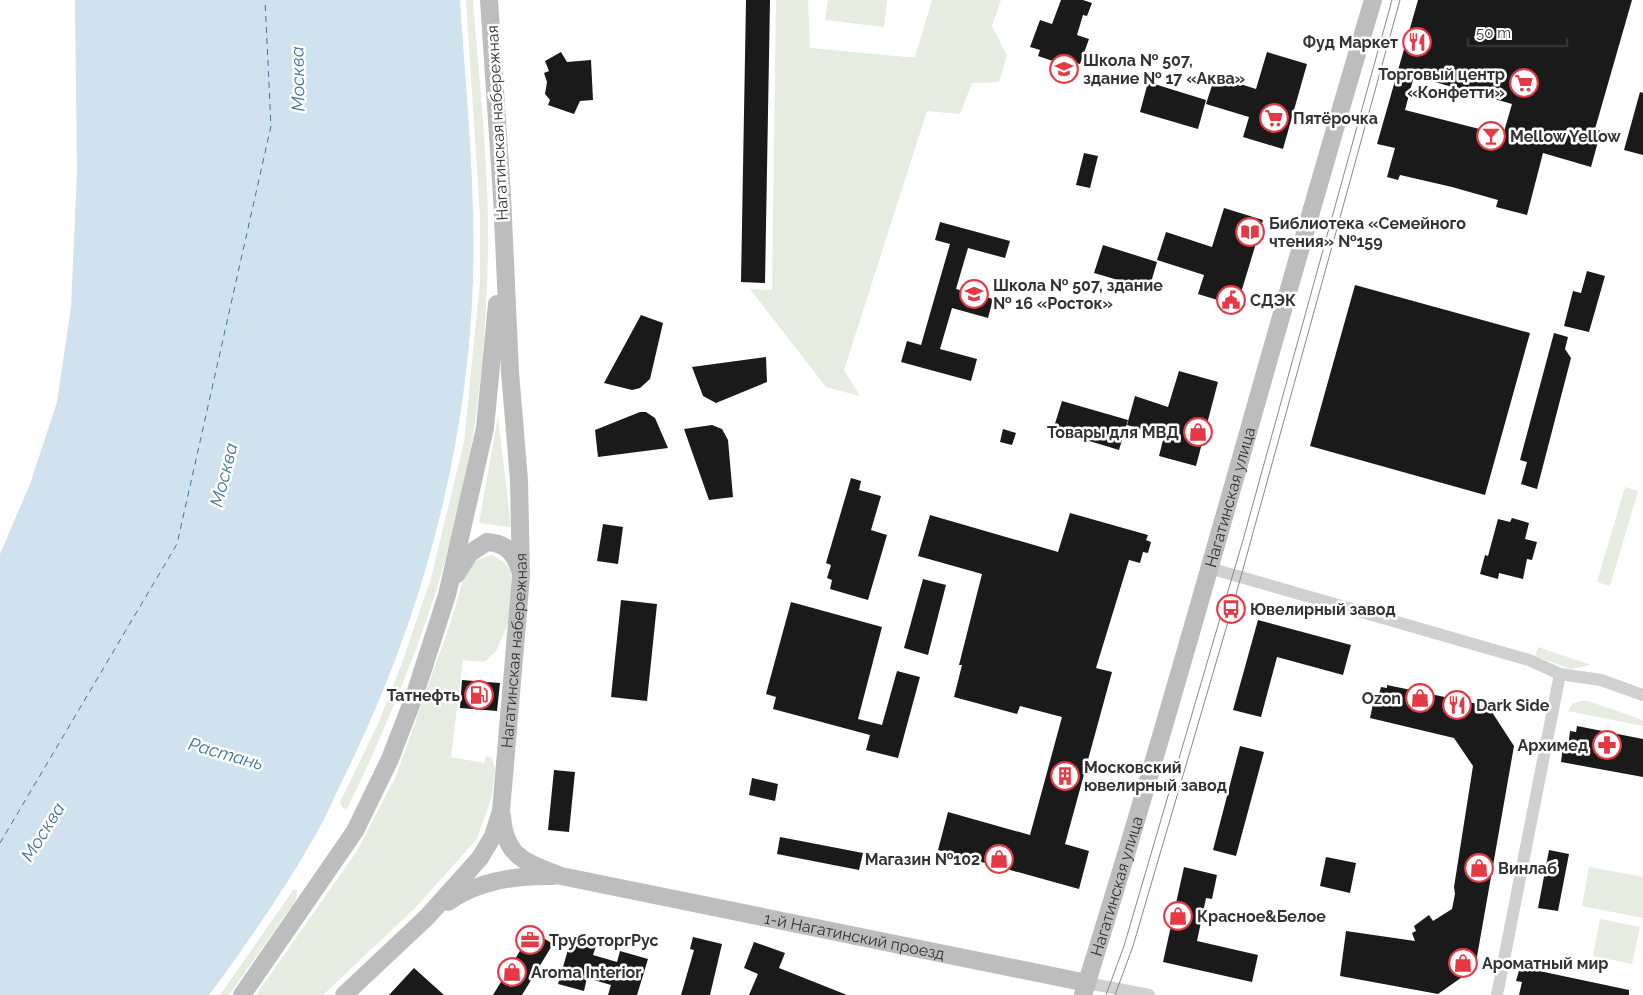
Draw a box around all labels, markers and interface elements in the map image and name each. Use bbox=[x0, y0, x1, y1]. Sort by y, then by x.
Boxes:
scale bar bbox=[1468, 15, 1567, 47]
text: 50 m bbox=[1476, 24, 1511, 42]
street label: Нагатинская набережная bbox=[483, 25, 512, 221]
restaurant icon: Фуд Маркет bbox=[1402, 27, 1432, 57]
place label: Фуд Маркет bbox=[1303, 33, 1398, 52]
water label: Москва bbox=[286, 46, 309, 112]
place label: Школа № 507, здание № 17 «Аква» bbox=[1083, 51, 1245, 88]
school or university icon: Школа № 507, здание № 17 «Аква» bbox=[1049, 54, 1079, 84]
place label: Торговый центр «Конфетти» bbox=[1378, 65, 1505, 102]
supermarket icon: Торговый центр «Конфетти» bbox=[1509, 68, 1539, 98]
supermarket icon: Пятёрочка bbox=[1259, 103, 1289, 133]
place label: Пятёрочка bbox=[1293, 109, 1378, 128]
bar icon: Mellow Yellow bbox=[1476, 121, 1506, 151]
place label: Mellow Yellow bbox=[1510, 127, 1621, 146]
place label: Библиотека «Семейного чтения» №159 bbox=[1269, 214, 1466, 251]
library icon: Библиотека «Семейного чтения» №159 bbox=[1235, 217, 1265, 247]
place label: Школа № 507, здание № 16 «Росток» bbox=[993, 276, 1163, 313]
school or university icon: Школа № 507, здание № 16 «Росток» bbox=[959, 279, 989, 309]
public building icon: СДЭК bbox=[1216, 285, 1246, 315]
place label: СДЭК bbox=[1250, 291, 1296, 310]
shop icon: Товары для МВД bbox=[1183, 417, 1213, 447]
place label: Товары для МВД bbox=[1047, 423, 1179, 442]
street label: Нагатинская улица bbox=[1201, 425, 1259, 570]
water label: Москва bbox=[205, 440, 242, 509]
street label: Нагатинская набережная bbox=[497, 553, 531, 749]
bus stop icon: Ювелирный завод bbox=[1216, 594, 1246, 624]
place label: Ювелирный завод bbox=[1250, 600, 1396, 619]
fuel station icon: Татнефть bbox=[464, 680, 494, 710]
shop icon: Ozon bbox=[1405, 683, 1435, 713]
place label: Татнефть bbox=[387, 686, 460, 705]
place label: Ozon bbox=[1362, 689, 1401, 708]
restaurant icon: Dark Side bbox=[1442, 690, 1472, 720]
place label: Dark Side bbox=[1476, 696, 1550, 715]
pharmacy icon: Архимед bbox=[1592, 730, 1622, 760]
water label: Растань bbox=[186, 733, 266, 774]
place label: Архимед bbox=[1517, 736, 1588, 755]
place label: Московский ювелирный завод bbox=[1084, 758, 1227, 795]
building icon: Московский ювелирный завод bbox=[1050, 761, 1080, 791]
water label: Москва bbox=[16, 798, 69, 865]
street label: Нагатинская улица bbox=[1087, 814, 1147, 958]
shop icon: Магазин №102 bbox=[984, 844, 1014, 874]
place label: Магазин №102 bbox=[865, 850, 980, 869]
shop icon: Винлаб bbox=[1464, 853, 1494, 883]
place label: Винлаб bbox=[1498, 859, 1557, 878]
shop icon: Красное&Белое bbox=[1163, 901, 1193, 931]
place label: Красное&Белое bbox=[1197, 907, 1326, 926]
street label: 1-й Нагатинский проезд bbox=[762, 909, 946, 964]
office icon: ТруботоргРус bbox=[515, 925, 545, 955]
place label: ТруботоргРус bbox=[549, 931, 659, 950]
shop icon: Ароматный мир bbox=[1448, 948, 1478, 978]
place label: Ароматный мир bbox=[1482, 954, 1608, 973]
shop icon: Aroma Interior bbox=[497, 957, 527, 987]
place label: Aroma Interior bbox=[531, 963, 641, 982]

